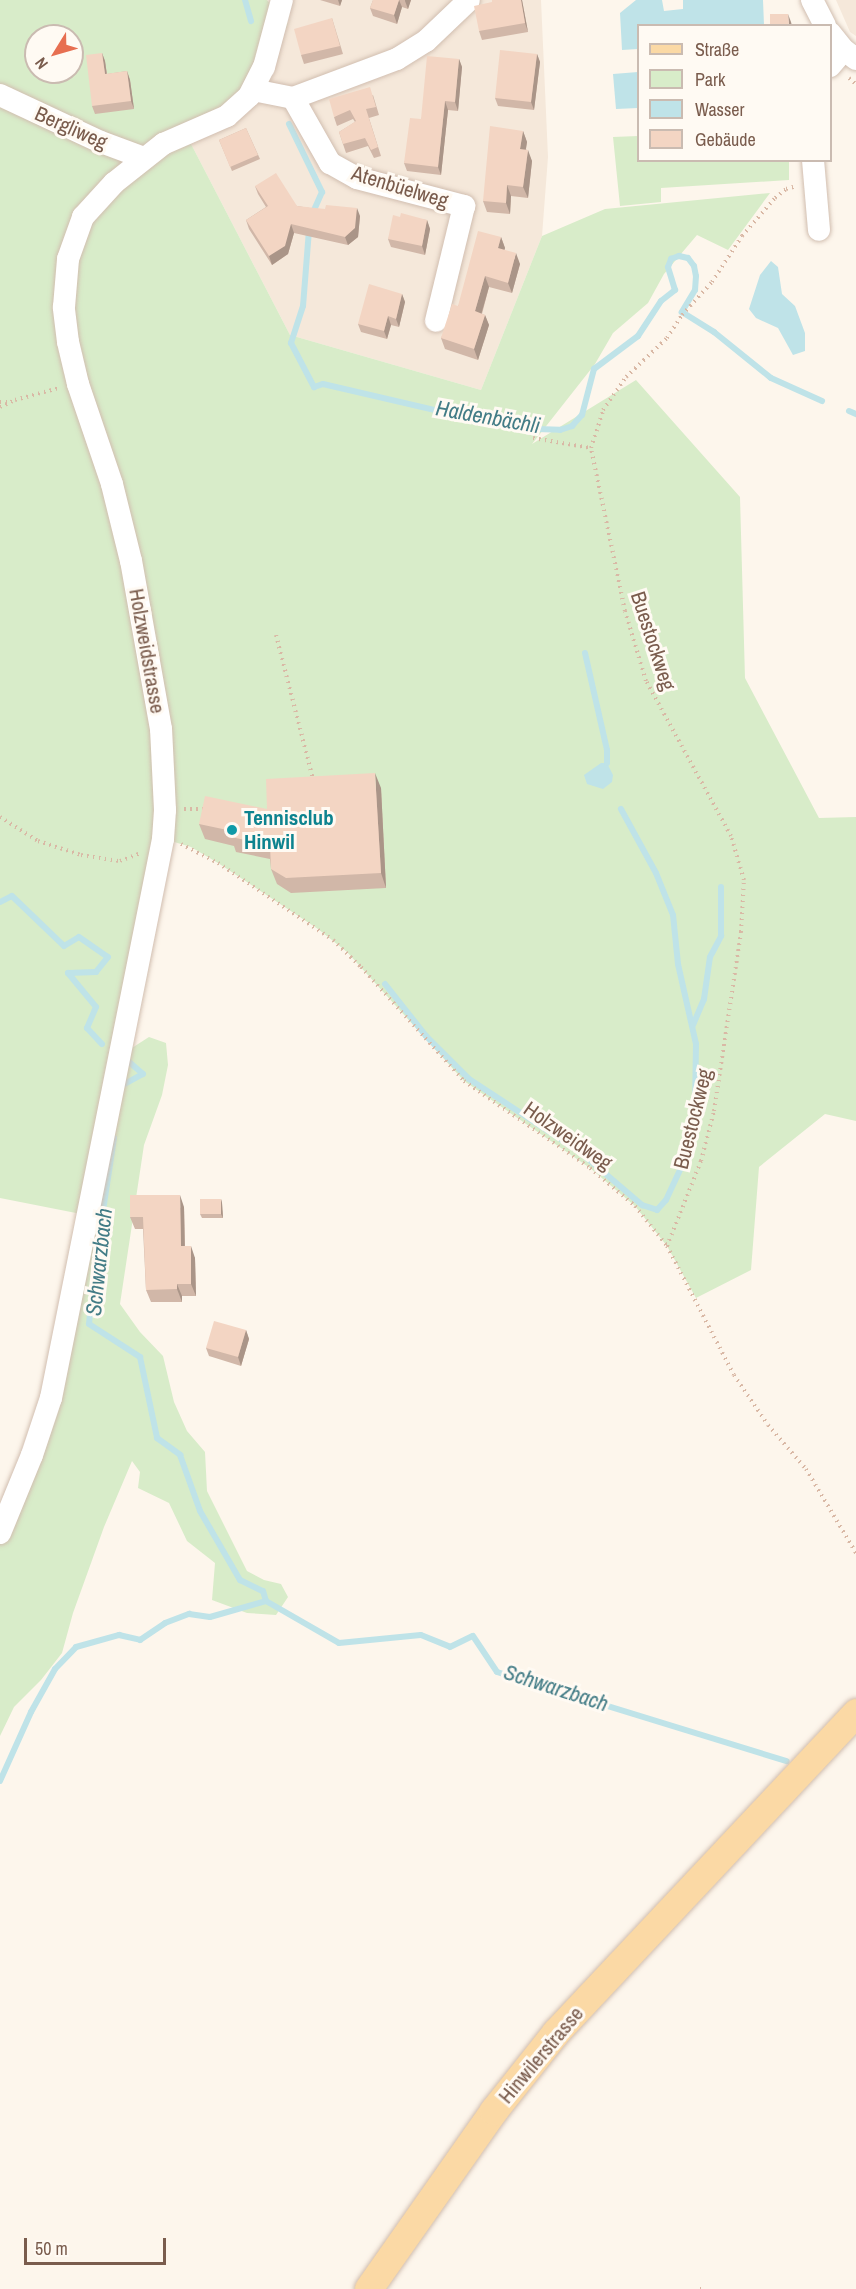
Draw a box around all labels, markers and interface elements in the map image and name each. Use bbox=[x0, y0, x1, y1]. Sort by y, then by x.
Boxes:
north arrow bbox=[24, 24, 84, 84]
legend bbox=[637, 24, 832, 162]
text: Straße bbox=[695, 37, 739, 62]
text: N bbox=[30, 53, 53, 74]
text: Park bbox=[695, 67, 725, 92]
text: Wasser bbox=[695, 97, 744, 122]
street label: Bergliweg bbox=[31, 101, 111, 155]
text: Gebäude bbox=[695, 127, 756, 152]
street label: Atenbüelweg bbox=[349, 160, 451, 214]
water label: Haldenbächli bbox=[434, 395, 542, 439]
street label: Holzweidstrasse bbox=[124, 587, 170, 715]
street label: Buestockweg bbox=[625, 588, 681, 694]
place label: Tennisclub Hinwil bbox=[244, 805, 334, 855]
marker: Tennisclub Hinwil bbox=[225, 823, 239, 837]
street label: Buestockweg bbox=[668, 1066, 718, 1172]
street label: Holzweidweg bbox=[519, 1096, 617, 1176]
water label: Schwarzbach bbox=[80, 1207, 118, 1317]
water label: Schwarzbach bbox=[500, 1659, 612, 1717]
street label: Hinwilerstrasse bbox=[493, 2001, 589, 2109]
scale bar bbox=[27, 2226, 170, 2264]
text: 50 m bbox=[35, 2236, 68, 2261]

